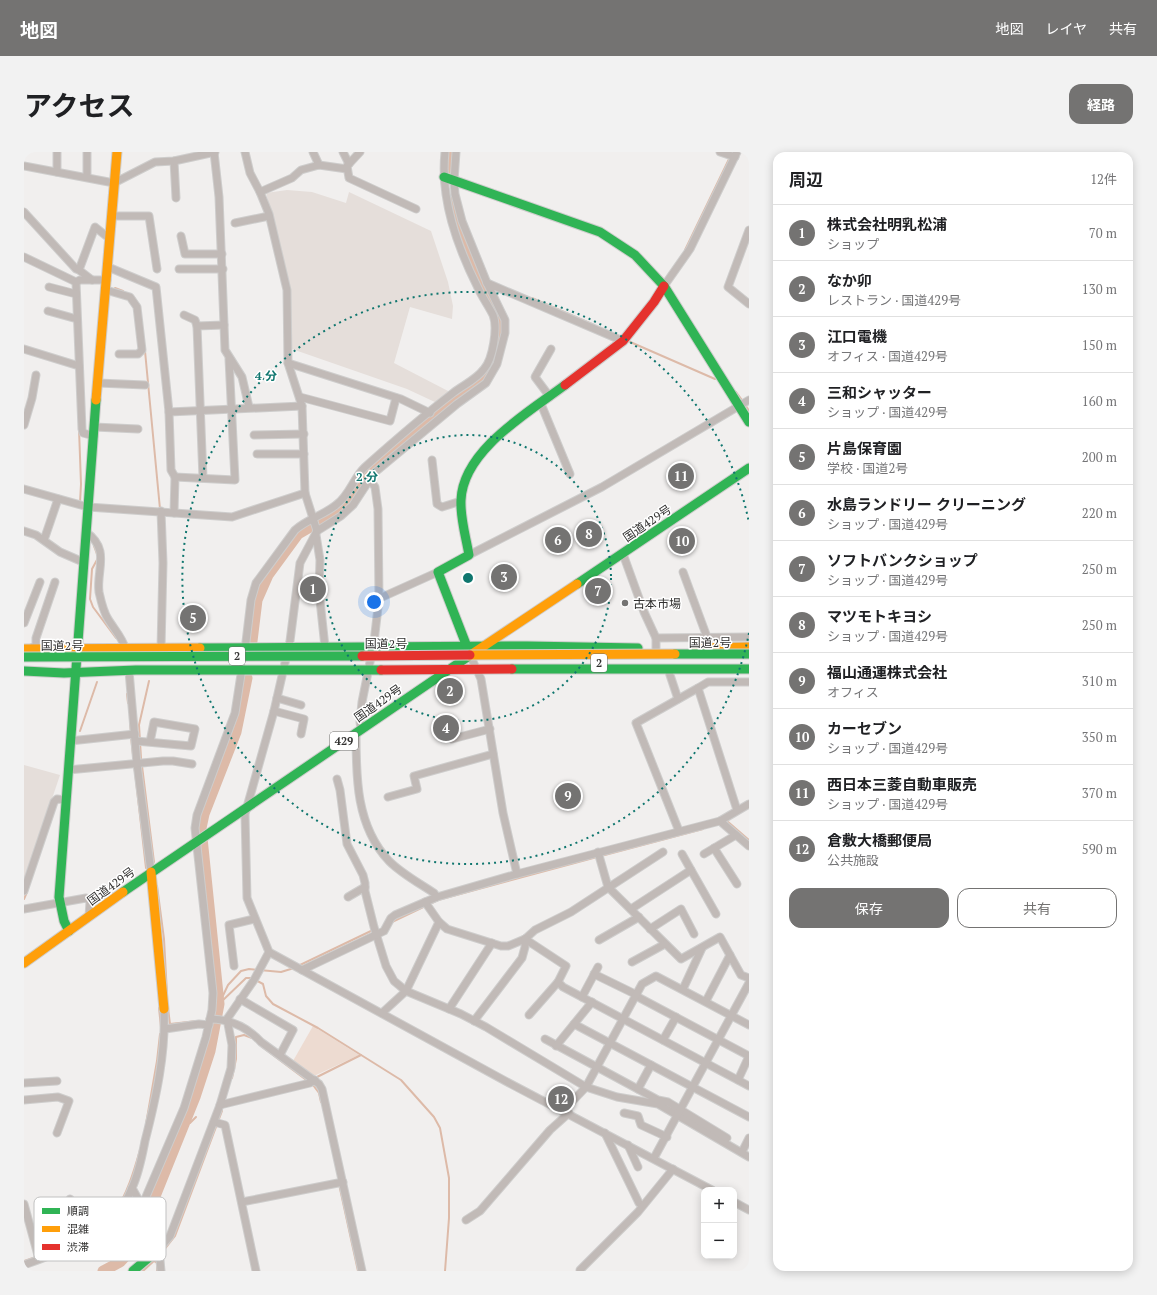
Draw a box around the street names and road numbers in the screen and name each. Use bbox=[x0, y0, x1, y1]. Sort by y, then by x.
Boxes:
street label: 国道429号 bbox=[620, 501, 674, 545]
street label: 国道2号 bbox=[689, 635, 731, 650]
street label: 国道2号 bbox=[365, 636, 407, 651]
street label: 国道2号 bbox=[41, 638, 83, 653]
road number: 2 bbox=[229, 647, 245, 665]
road number: 2 bbox=[591, 654, 607, 672]
street label: 国道429号 bbox=[351, 681, 405, 725]
road number: 429 bbox=[330, 732, 358, 750]
street label: 国道429号 bbox=[84, 864, 138, 908]

